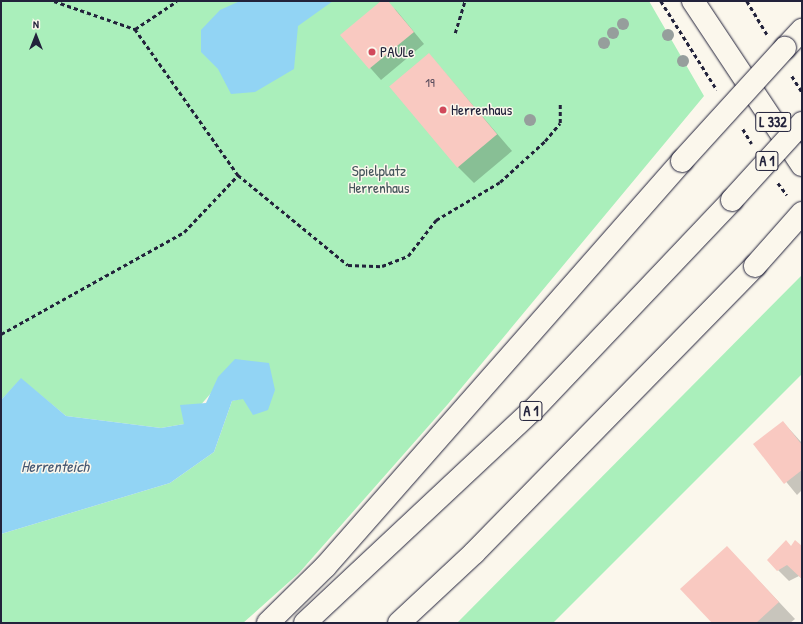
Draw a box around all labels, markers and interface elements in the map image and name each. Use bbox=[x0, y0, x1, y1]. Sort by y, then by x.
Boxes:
north arrow bbox=[16, 16, 56, 56]
text: N bbox=[33, 17, 39, 31]
place label: PAULe bbox=[380, 43, 414, 61]
marker: PAULe bbox=[367, 47, 377, 57]
house number: 19 bbox=[425, 74, 435, 90]
place label: Herrenhaus bbox=[451, 101, 512, 119]
marker: Herrenhaus bbox=[438, 105, 448, 115]
road number: L 332 bbox=[755, 110, 791, 134]
road number: A 1 bbox=[755, 149, 779, 173]
park label: Spielplatz Herrenhaus bbox=[348, 161, 410, 196]
road number: A 1 bbox=[519, 399, 543, 423]
water label: Herrenteich bbox=[21, 456, 89, 476]

